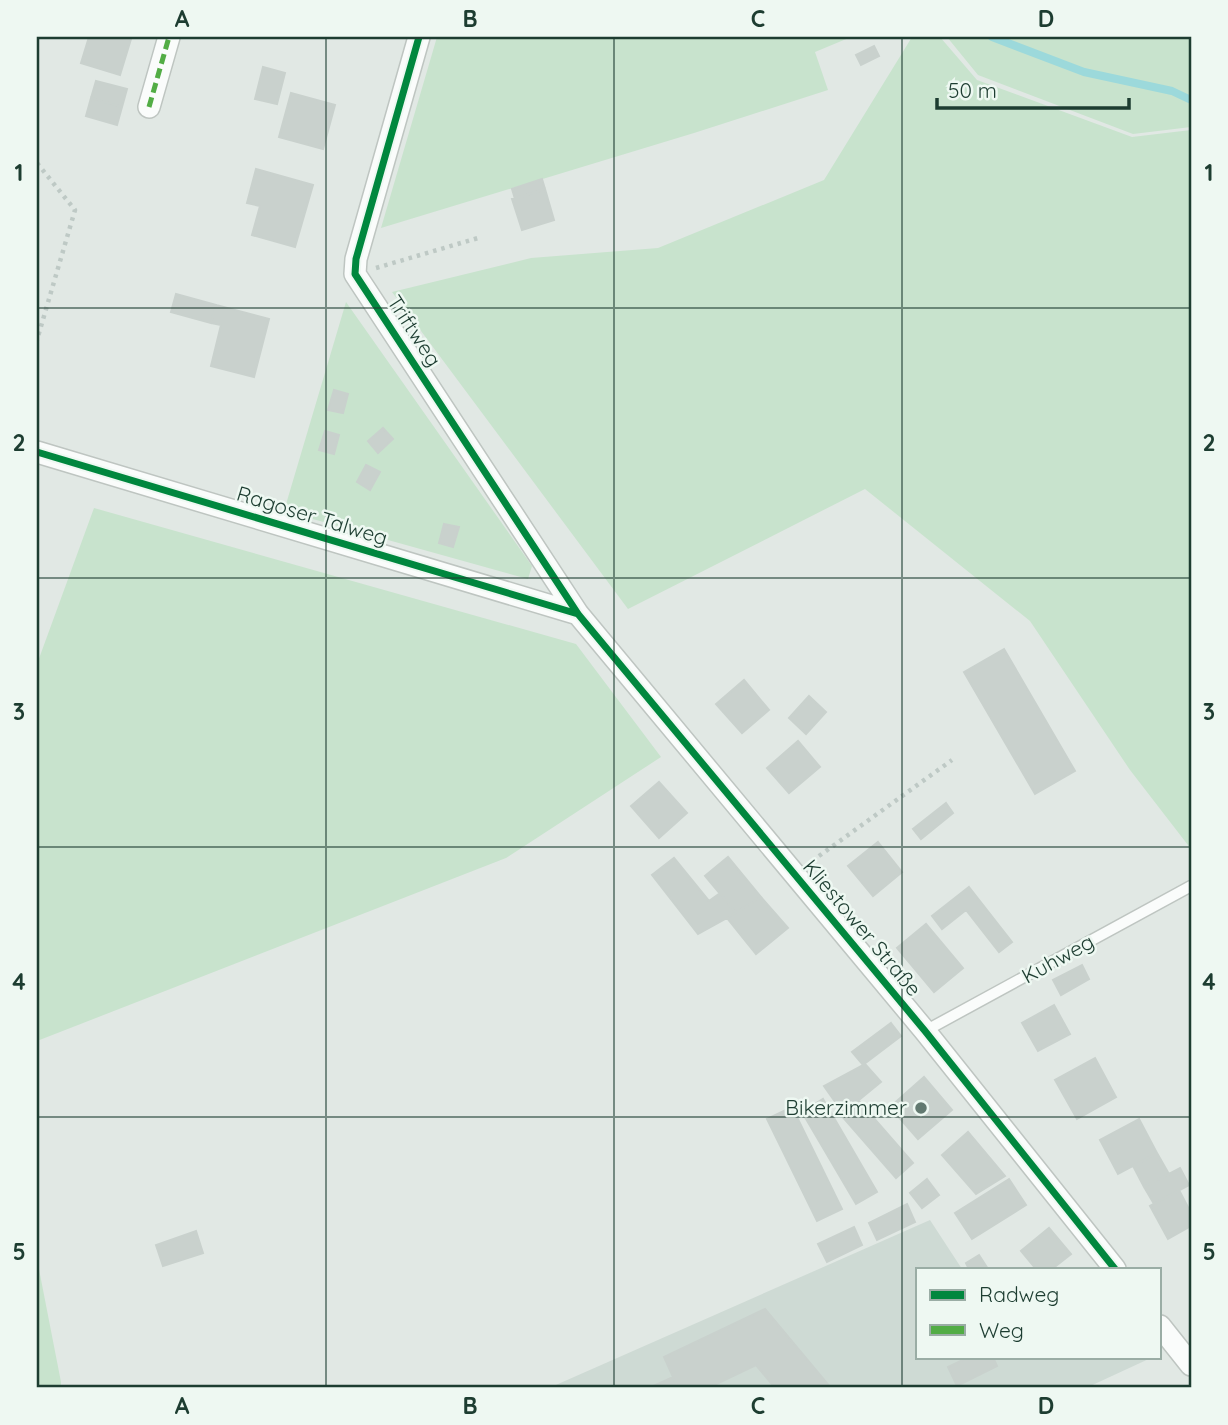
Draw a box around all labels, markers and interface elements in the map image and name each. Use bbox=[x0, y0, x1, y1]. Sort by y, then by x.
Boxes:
text: A bbox=[175, 4, 190, 33]
text: B bbox=[462, 4, 478, 33]
text: C bbox=[751, 4, 765, 33]
text: D bbox=[1038, 4, 1054, 33]
scale bar bbox=[937, 66, 1130, 110]
text: 50 m bbox=[948, 77, 997, 103]
text: 1 bbox=[15, 158, 23, 187]
text: 1 bbox=[1205, 158, 1213, 187]
street label: Triftweg bbox=[382, 290, 448, 371]
text: 2 bbox=[12, 428, 26, 457]
text: 2 bbox=[1202, 428, 1216, 457]
street label: Ragoser Talweg bbox=[234, 480, 391, 550]
text: 3 bbox=[13, 697, 25, 726]
text: 3 bbox=[1203, 697, 1215, 726]
street label: Kliestower Straße bbox=[798, 854, 928, 1001]
street label: Kuhweg bbox=[1017, 928, 1098, 989]
text: 4 bbox=[12, 967, 26, 996]
text: 4 bbox=[1202, 967, 1216, 996]
place label: Bikerzimmer bbox=[785, 1094, 907, 1120]
marker: Bikerzimmer bbox=[913, 1100, 929, 1116]
text: 5 bbox=[12, 1237, 26, 1266]
text: 5 bbox=[1202, 1237, 1216, 1266]
legend bbox=[916, 1268, 1162, 1358]
text: Radweg bbox=[979, 1281, 1059, 1307]
text: Weg bbox=[979, 1317, 1024, 1343]
text: A bbox=[175, 1391, 190, 1420]
text: B bbox=[462, 1391, 478, 1420]
text: C bbox=[751, 1391, 765, 1420]
text: D bbox=[1038, 1391, 1054, 1420]

